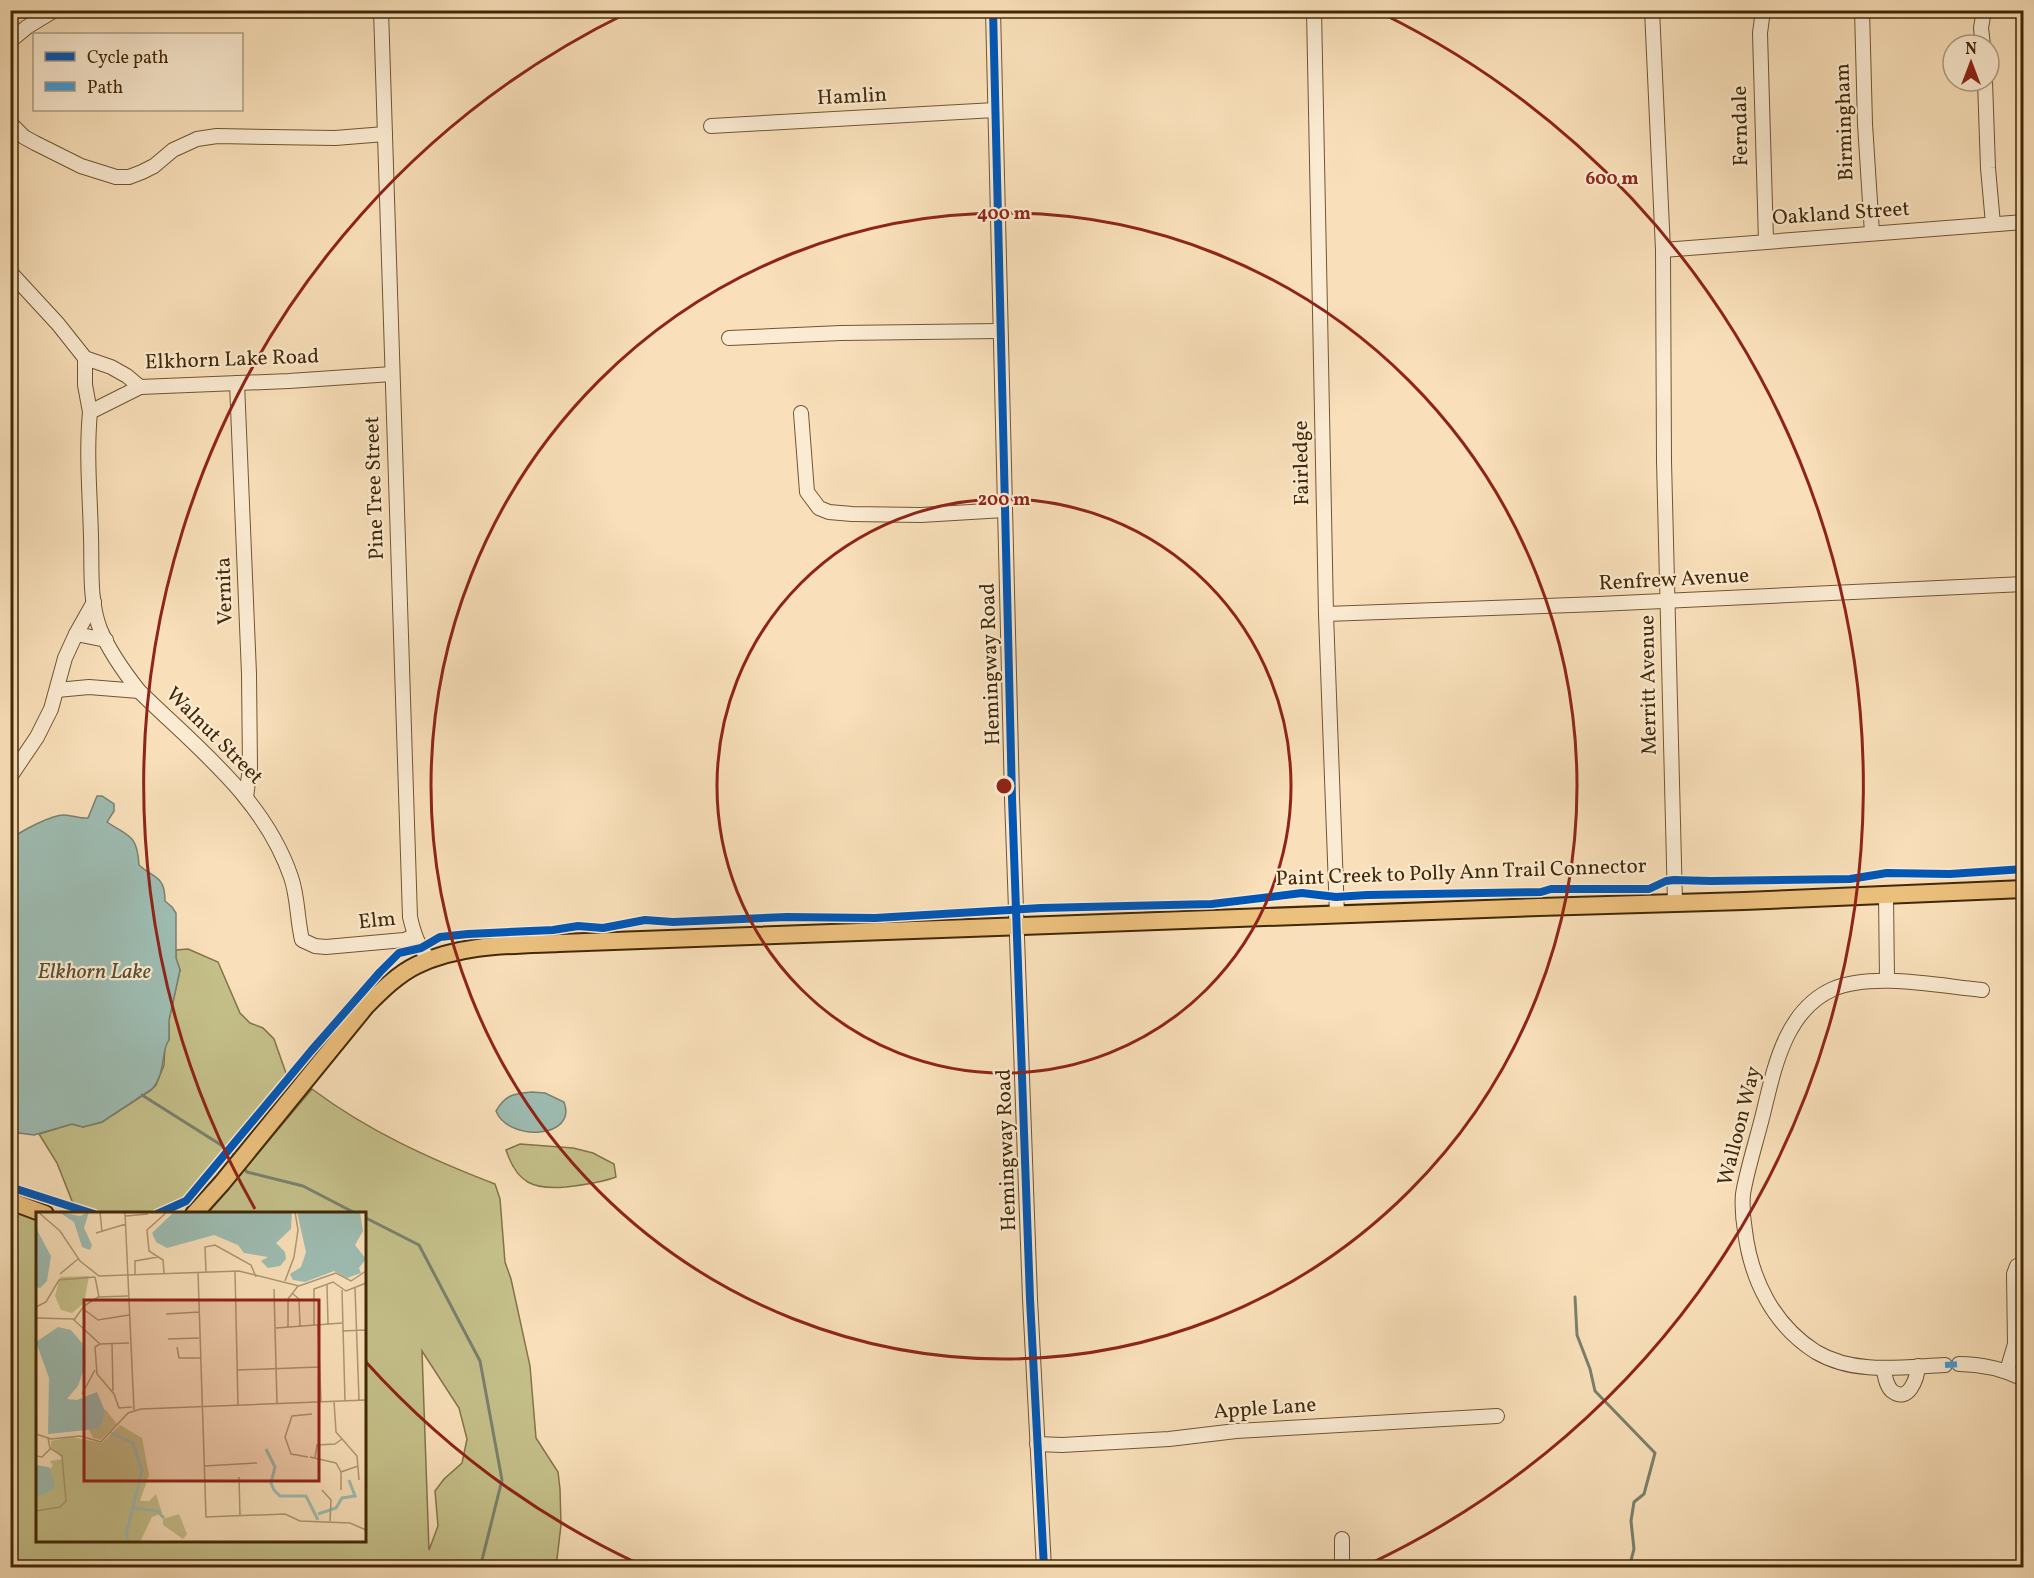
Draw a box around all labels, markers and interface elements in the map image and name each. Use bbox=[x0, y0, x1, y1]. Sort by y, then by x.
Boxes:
legend bbox=[33, 33, 243, 111]
north arrow bbox=[1941, 33, 2001, 93]
text: N bbox=[1965, 39, 1977, 61]
text: Cycle path bbox=[87, 46, 169, 71]
street label: Birmingham bbox=[1828, 63, 1862, 181]
text: Path bbox=[87, 76, 123, 101]
street label: Hamlin bbox=[816, 81, 888, 113]
street label: Ferndale bbox=[1726, 85, 1756, 167]
text: 600 m bbox=[1585, 167, 1639, 192]
street label: Oakland Street bbox=[1771, 195, 1911, 233]
text: 400 m bbox=[977, 202, 1031, 227]
street label: Elkhorn Lake Road bbox=[144, 342, 320, 378]
street label: Pine Tree Street bbox=[358, 416, 392, 560]
street label: Fairledge bbox=[1287, 420, 1317, 506]
text: 200 m bbox=[978, 488, 1030, 513]
street label: Vernita bbox=[209, 557, 241, 625]
street label: Renfrew Avenue bbox=[1598, 562, 1750, 598]
street label: Hemingway Road bbox=[974, 582, 1008, 746]
street label: Merritt Avenue bbox=[1633, 615, 1665, 755]
street label: Walnut Street bbox=[159, 681, 269, 791]
centre of rings bbox=[994, 776, 1014, 796]
street label: Paint Creek to Polly Ann Trail Connector bbox=[1275, 852, 1647, 894]
street label: Elm bbox=[357, 905, 397, 937]
water label: Elkhorn Lake bbox=[37, 957, 151, 988]
street label: Walloon Way bbox=[1711, 1063, 1769, 1189]
street label: Hemingway Road bbox=[990, 1068, 1024, 1232]
inset map bbox=[36, 1212, 366, 1542]
street label: Apple Lane bbox=[1213, 1391, 1317, 1427]

